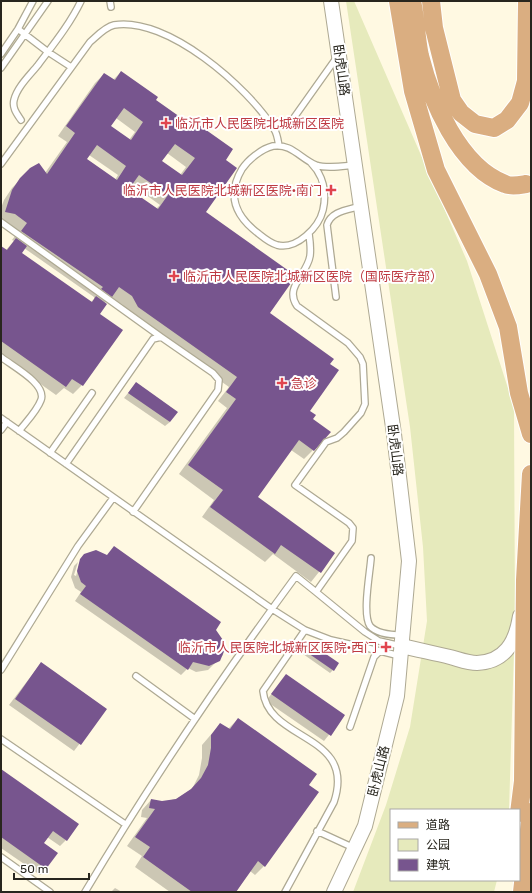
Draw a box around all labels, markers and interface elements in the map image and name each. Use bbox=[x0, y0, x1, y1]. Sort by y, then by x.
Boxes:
street label: 卧虎山路 bbox=[330, 43, 353, 97]
place label: 临沂市人民医院北城新区医院 bbox=[175, 116, 344, 131]
marker: 临沂市人民医院北城新区医院 bbox=[160, 117, 172, 129]
place label: 临沂市人民医院北城新区医院·南门 bbox=[123, 183, 322, 198]
marker: 临沂市人民医院北城新区医院·南门 bbox=[325, 184, 337, 196]
place label: 临沂市人民医院北城新区医院（国际医疗部） bbox=[183, 269, 443, 284]
marker: 临沂市人民医院北城新区医院（国际医疗部） bbox=[168, 270, 180, 282]
place label: 急诊 bbox=[291, 376, 317, 391]
marker: 急诊 bbox=[276, 377, 288, 389]
street label: 卧虎山路 bbox=[385, 423, 406, 477]
place label: 临沂市人民医院北城新区医院·西门 bbox=[178, 640, 377, 655]
marker: 临沂市人民医院北城新区医院·西门 bbox=[380, 641, 392, 653]
street label: 卧虎山路 bbox=[365, 744, 392, 798]
legend bbox=[390, 809, 520, 881]
text: 道路 bbox=[426, 818, 450, 832]
text: 公园 bbox=[426, 838, 450, 852]
scale bar bbox=[14, 855, 89, 881]
text: 建筑 bbox=[426, 858, 450, 872]
text: 50 m bbox=[20, 862, 48, 876]

